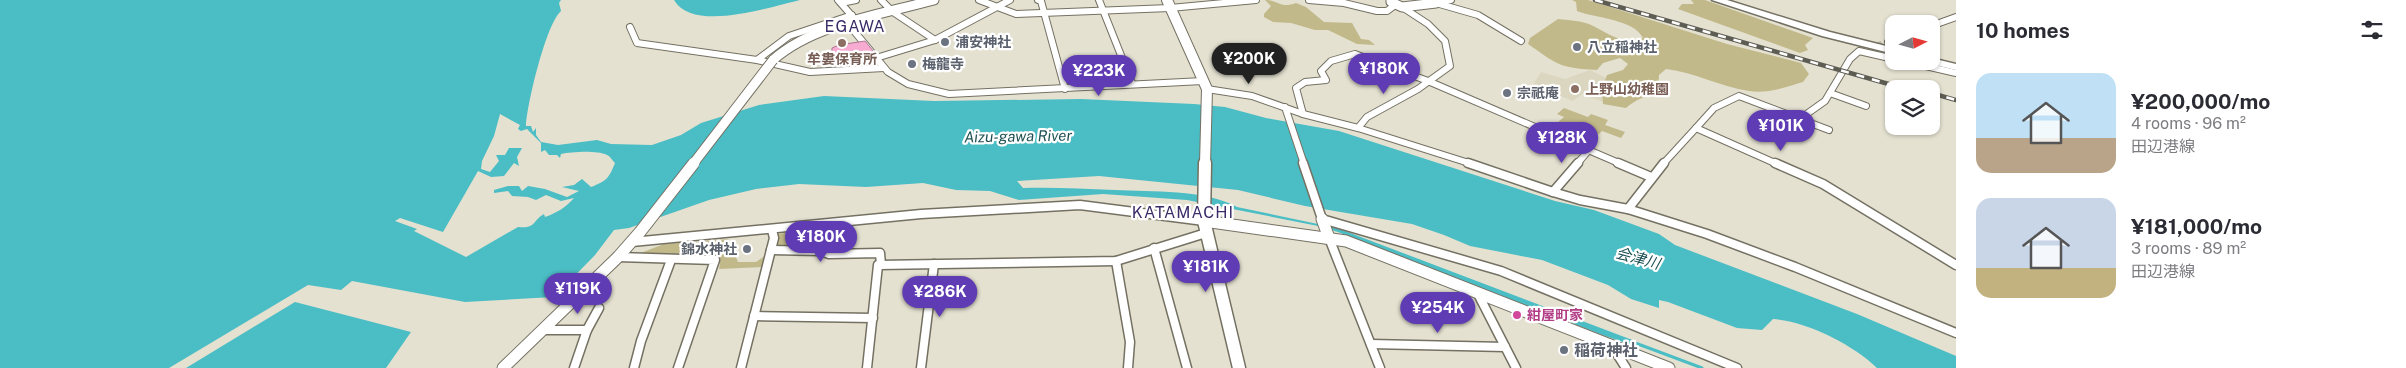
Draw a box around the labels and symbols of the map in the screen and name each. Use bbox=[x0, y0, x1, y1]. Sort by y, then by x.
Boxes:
north arrow bbox=[1885, 15, 1940, 70]
district label: EGAWA bbox=[824, 17, 886, 36]
place label: 浦安神社 bbox=[955, 34, 1011, 50]
marker: 浦安神社 bbox=[939, 36, 951, 48]
marker: 牟婁保育所 bbox=[836, 37, 848, 49]
place label: 八立稲神社 bbox=[1587, 39, 1657, 55]
marker: 八立稲神社 bbox=[1571, 41, 1583, 53]
pin: ¥200K bbox=[1214, 42, 1284, 85]
place label: 牟婁保育所 bbox=[807, 51, 877, 67]
pin: ¥180K bbox=[1349, 52, 1419, 95]
pin: ¥223K bbox=[1064, 54, 1134, 97]
place label: 梅龍寺 bbox=[922, 56, 964, 72]
marker: 梅龍寺 bbox=[906, 58, 918, 70]
place label: 上野山幼稚園 bbox=[1585, 81, 1669, 97]
marker: 上野山幼稚園 bbox=[1569, 83, 1581, 95]
place label: 宗祇庵 bbox=[1517, 85, 1559, 101]
marker: 宗祇庵 bbox=[1501, 87, 1513, 99]
pin: ¥101K bbox=[1746, 110, 1816, 152]
pin: ¥128K bbox=[1527, 121, 1597, 164]
water label: Aizu-gawa River bbox=[964, 127, 1072, 145]
district label: KATAMACHI bbox=[1132, 203, 1234, 222]
pin: ¥180K bbox=[786, 220, 856, 263]
place label: 錦水神社 bbox=[681, 241, 737, 257]
marker: 錦水神社 bbox=[741, 243, 753, 255]
water label: 会津川 bbox=[1614, 244, 1664, 273]
pin: ¥181K bbox=[1171, 250, 1241, 293]
pin: ¥119K bbox=[543, 272, 613, 315]
pin: ¥286K bbox=[905, 276, 975, 318]
pin: ¥254K bbox=[1403, 292, 1473, 334]
place label: 紺屋町家 bbox=[1527, 307, 1583, 323]
marker: 紺屋町家 bbox=[1511, 309, 1523, 321]
place label: 稲荷神社 bbox=[1574, 341, 1638, 360]
marker: 稲荷神社 bbox=[1558, 344, 1570, 356]

